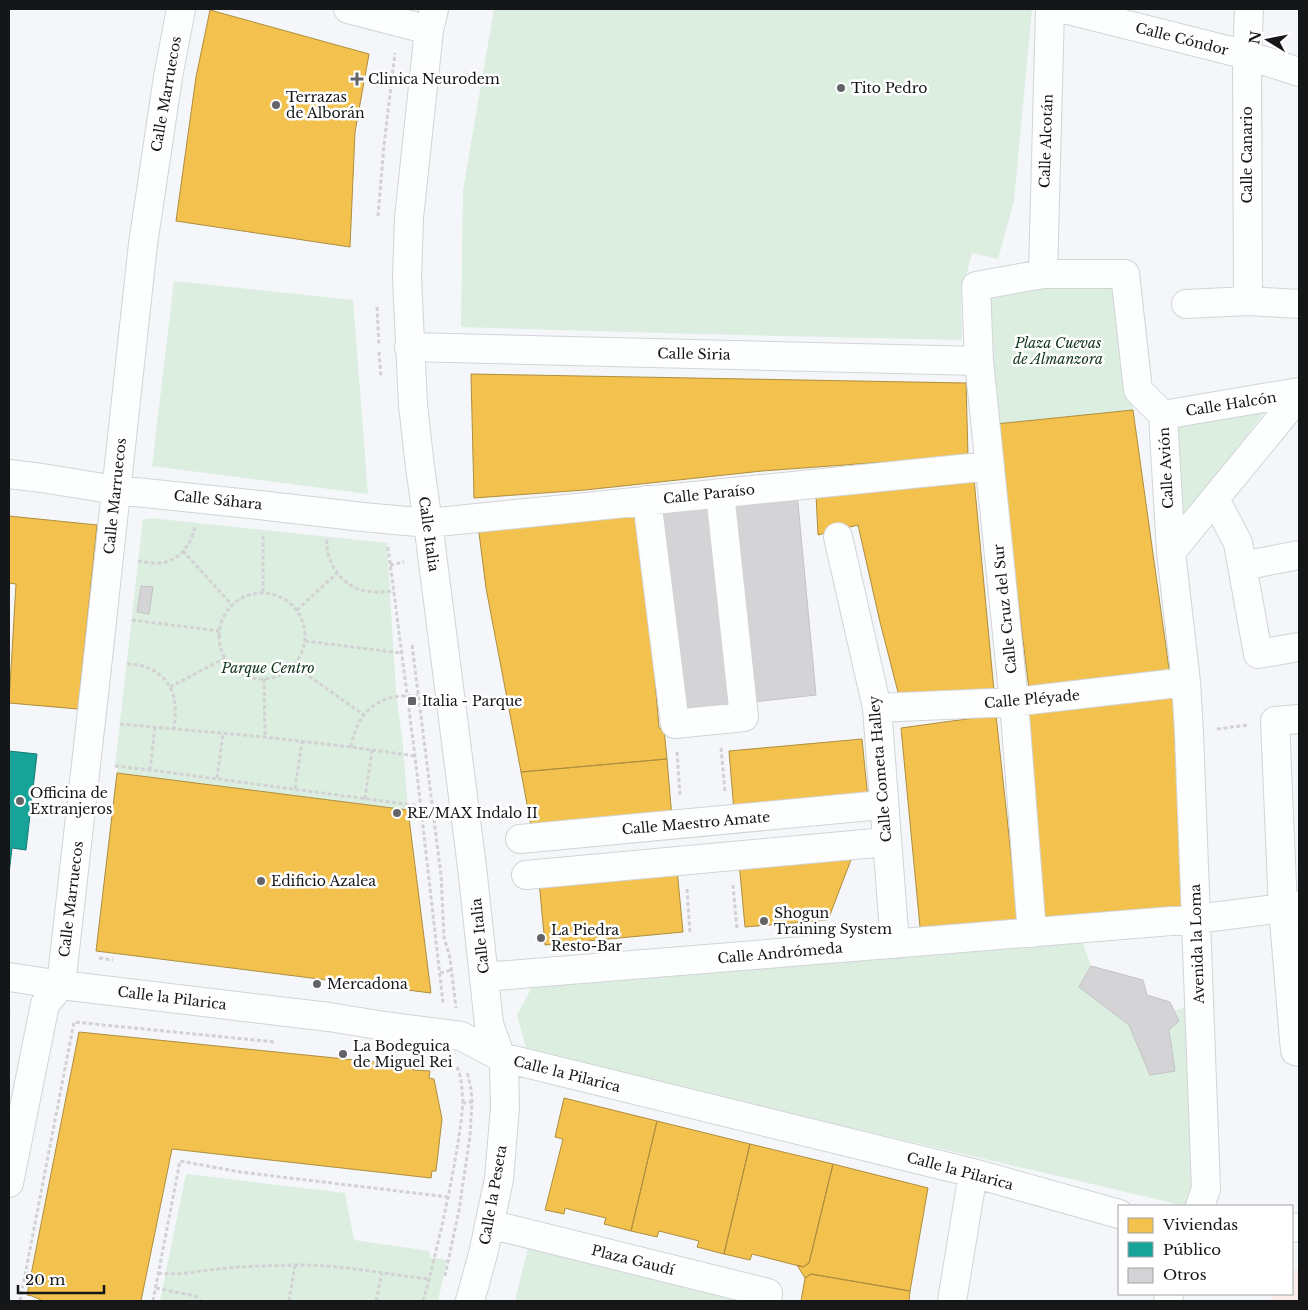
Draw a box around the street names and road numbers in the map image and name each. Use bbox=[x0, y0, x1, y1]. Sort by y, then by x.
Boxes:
street label: Calle Cóndor bbox=[1134, 19, 1231, 59]
street label: Calle Marruecos bbox=[147, 35, 185, 153]
street label: Calle Alcotán bbox=[1035, 93, 1057, 188]
street label: Calle Canario bbox=[1238, 106, 1256, 204]
street label: Calle Siria bbox=[657, 344, 731, 364]
street label: Calle Halcón bbox=[1184, 388, 1278, 420]
street label: Calle Avión bbox=[1155, 426, 1177, 509]
street label: Calle Marruecos bbox=[100, 437, 130, 555]
street label: Calle Paraíso bbox=[662, 480, 756, 508]
street label: Calle Sáhara bbox=[173, 486, 263, 514]
street label: Calle Italia bbox=[415, 495, 443, 573]
street label: Calle Cruz del Sur bbox=[989, 543, 1021, 675]
street label: Calle Pléyade bbox=[983, 686, 1081, 712]
street label: Calle Cometa Halley bbox=[865, 695, 895, 843]
street label: Calle Maestro Amate bbox=[621, 808, 771, 838]
street label: Calle Marruecos bbox=[55, 840, 87, 958]
street label: Avenida la Loma bbox=[1186, 883, 1208, 1005]
street label: Calle Italia bbox=[467, 897, 493, 975]
street label: Calle Andrómeda bbox=[717, 939, 843, 967]
street label: Calle la Pilarica bbox=[116, 982, 228, 1014]
street label: Calle la Pilarica bbox=[512, 1052, 623, 1096]
street label: Calle la Peseta bbox=[475, 1144, 511, 1246]
street label: Calle la Pilarica bbox=[905, 1148, 1016, 1194]
street label: Plaza Gaudí bbox=[590, 1241, 677, 1279]

